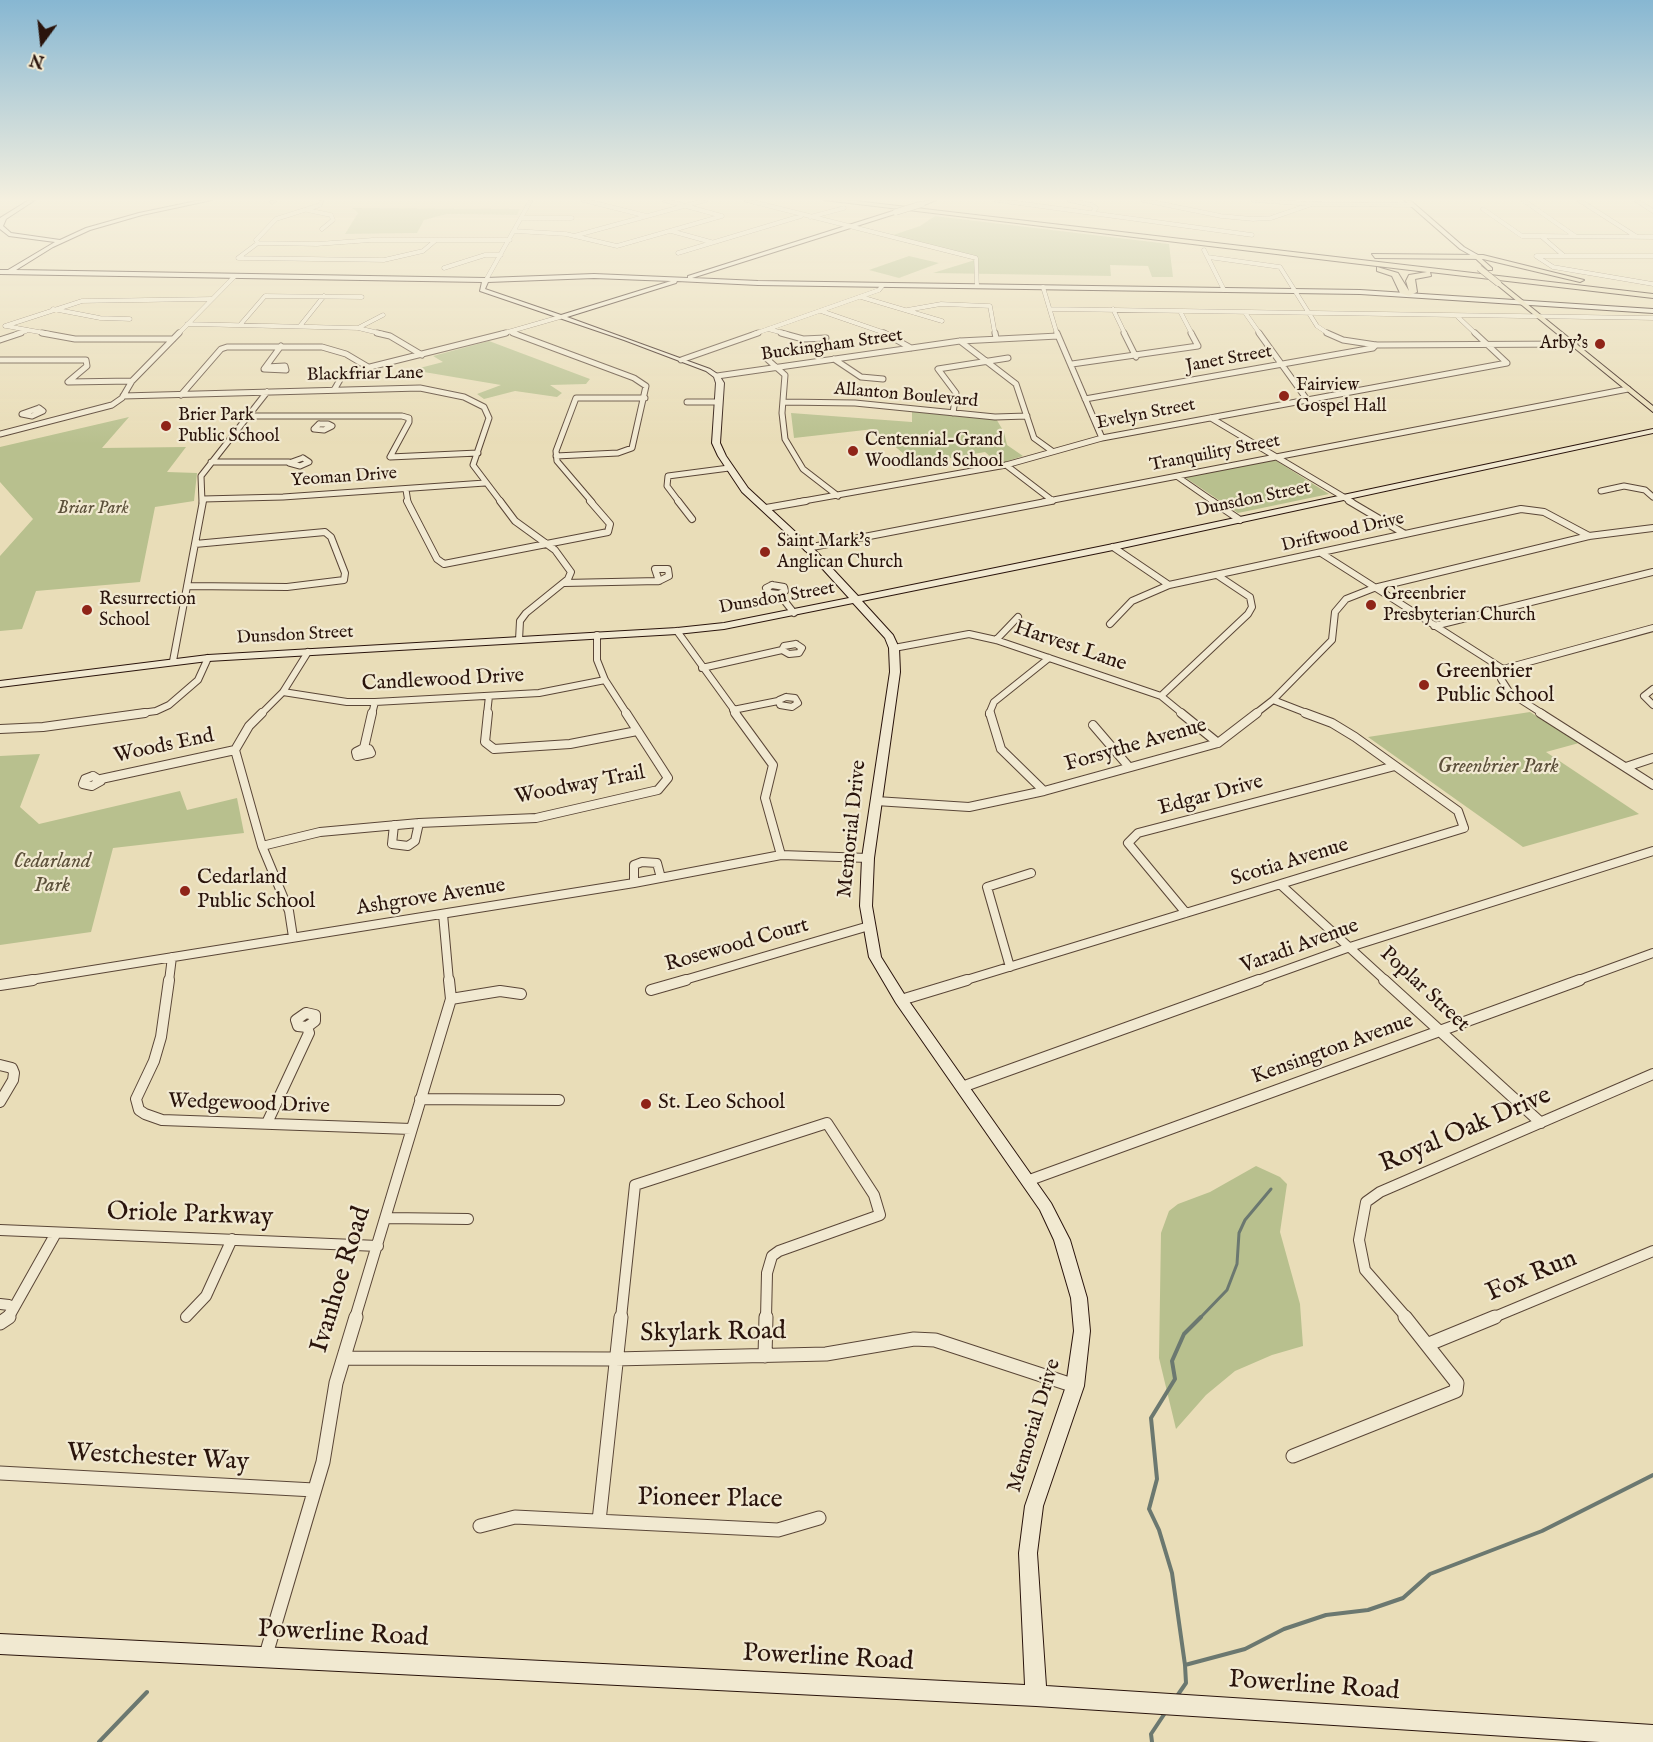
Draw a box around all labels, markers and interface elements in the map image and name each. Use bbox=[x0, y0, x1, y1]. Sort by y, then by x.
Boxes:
north arrow bbox=[12, 12, 72, 72]
text: N bbox=[28, 48, 47, 71]
street label: Buckingham Street bbox=[760, 325, 904, 367]
place label: Arby's bbox=[1540, 333, 1588, 355]
marker: Arby's bbox=[1593, 337, 1607, 351]
street label: Janet Street bbox=[1184, 342, 1274, 378]
street label: Blackfriar Lane bbox=[306, 363, 424, 387]
place label: Fairview Gospel Hall bbox=[1296, 375, 1386, 418]
street label: Allanton Boulevard bbox=[833, 379, 979, 413]
marker: Fairview Gospel Hall bbox=[1277, 389, 1291, 403]
street label: Evelyn Street bbox=[1095, 395, 1197, 435]
place label: Brier Park Public School bbox=[178, 405, 279, 448]
marker: Brier Park Public School bbox=[159, 419, 173, 433]
place label: Centennial-Grand Woodlands School bbox=[865, 430, 1003, 472]
street label: Tranquility Street bbox=[1148, 431, 1282, 477]
marker: Centennial-Grand Woodlands School bbox=[846, 444, 860, 458]
street label: Yeoman Drive bbox=[290, 464, 398, 492]
street label: Dunsdon Street bbox=[1193, 477, 1313, 523]
park label: Briar Park bbox=[57, 498, 129, 520]
street label: Driftwood Drive bbox=[1280, 508, 1406, 558]
place label: Saint Mark's Anglican Church bbox=[777, 531, 903, 574]
marker: Saint Mark's Anglican Church bbox=[758, 545, 772, 559]
street label: Dunsdon Street bbox=[717, 578, 837, 620]
place label: Greenbrier Presbyterian Church bbox=[1383, 584, 1536, 626]
place label: Resurrection School bbox=[99, 589, 196, 632]
marker: Greenbrier Presbyterian Church bbox=[1364, 598, 1378, 612]
marker: Resurrection School bbox=[80, 603, 94, 617]
street label: Harvest Lane bbox=[1010, 616, 1130, 678]
street label: Dunsdon Street bbox=[236, 622, 354, 650]
place label: Greenbrier Public School bbox=[1436, 660, 1554, 710]
street label: Candlewood Drive bbox=[361, 664, 525, 698]
marker: Greenbrier Public School bbox=[1417, 678, 1431, 692]
street label: Forsythe Avenue bbox=[1062, 714, 1210, 778]
street label: Woods End bbox=[112, 724, 216, 770]
park label: Greenbrier Park bbox=[1437, 755, 1559, 781]
street label: Memorial Drive bbox=[833, 759, 873, 899]
street label: Woodway Trail bbox=[513, 761, 647, 811]
street label: Edgar Drive bbox=[1156, 770, 1266, 822]
street label: Scotia Avenue bbox=[1228, 833, 1352, 893]
park label: Cedarland Park bbox=[13, 850, 91, 900]
place label: Cedarland Public School bbox=[197, 866, 315, 916]
street label: Ashgrove Avenue bbox=[355, 874, 507, 922]
marker: Cedarland Public School bbox=[178, 884, 192, 898]
street label: Rosewood Court bbox=[662, 913, 812, 979]
street label: Varadi Avenue bbox=[1238, 914, 1362, 980]
street label: Poplar Street bbox=[1374, 942, 1474, 1038]
street label: Kensington Avenue bbox=[1249, 1009, 1417, 1091]
street label: Royal Oak Drive bbox=[1376, 1081, 1556, 1181]
street label: Wedgewood Drive bbox=[168, 1090, 330, 1120]
place label: St. Leo School bbox=[658, 1091, 785, 1117]
marker: St. Leo School bbox=[639, 1097, 653, 1111]
street label: Oriole Parkway bbox=[106, 1198, 274, 1234]
street label: Ivanhoe Road bbox=[305, 1203, 379, 1357]
street label: Fox Run bbox=[1482, 1244, 1582, 1310]
street label: Skylark Road bbox=[640, 1317, 786, 1351]
street label: Memorial Drive bbox=[1003, 1356, 1067, 1496]
street label: Westchester Way bbox=[66, 1439, 250, 1479]
street label: Pioneer Place bbox=[637, 1483, 783, 1517]
street label: Powerline Road bbox=[257, 1615, 429, 1655]
street label: Powerline Road bbox=[742, 1639, 914, 1679]
street label: Powerline Road bbox=[1228, 1665, 1400, 1709]

